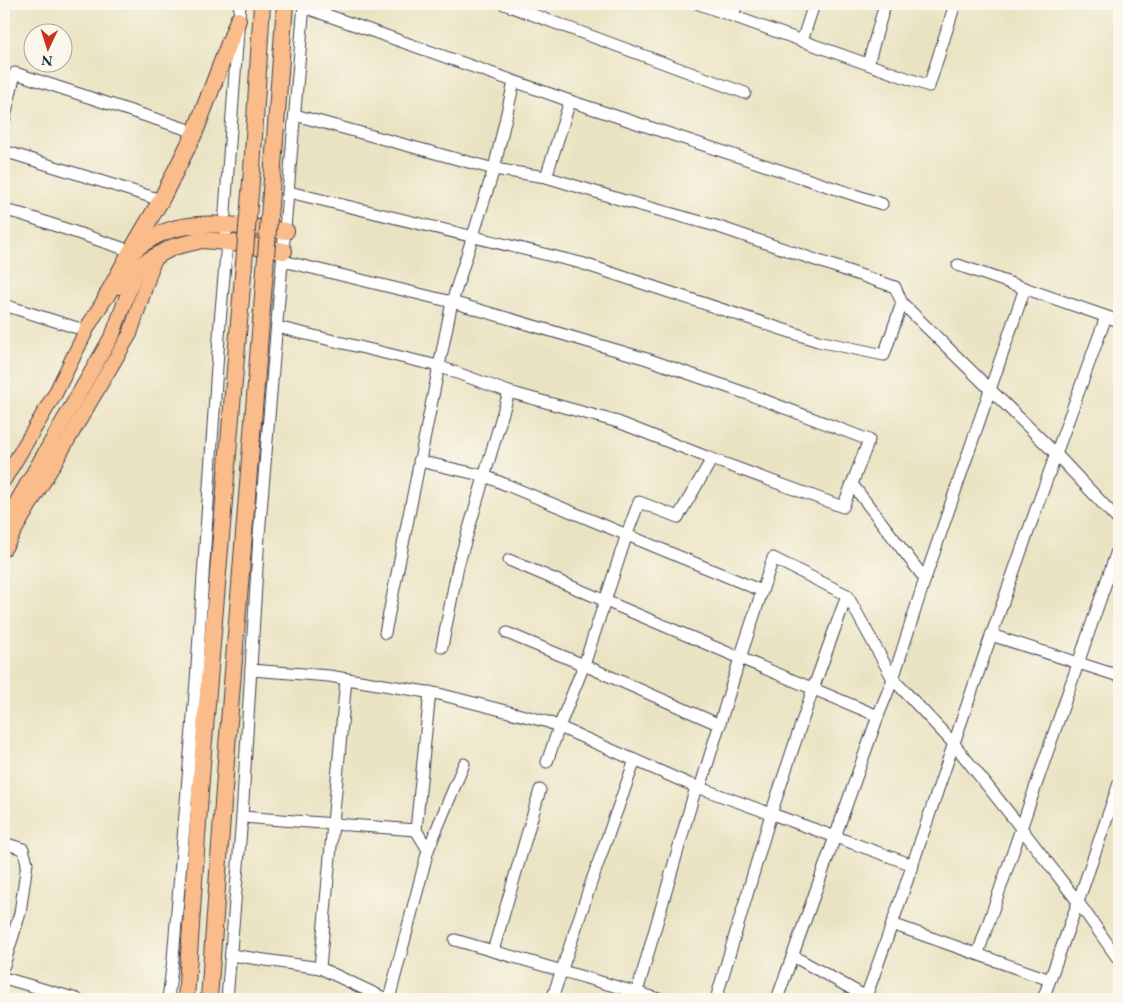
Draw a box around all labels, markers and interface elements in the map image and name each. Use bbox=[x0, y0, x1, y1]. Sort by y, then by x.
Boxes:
north arrow bbox=[22, 22, 72, 72]
text: N bbox=[40, 52, 53, 70]

